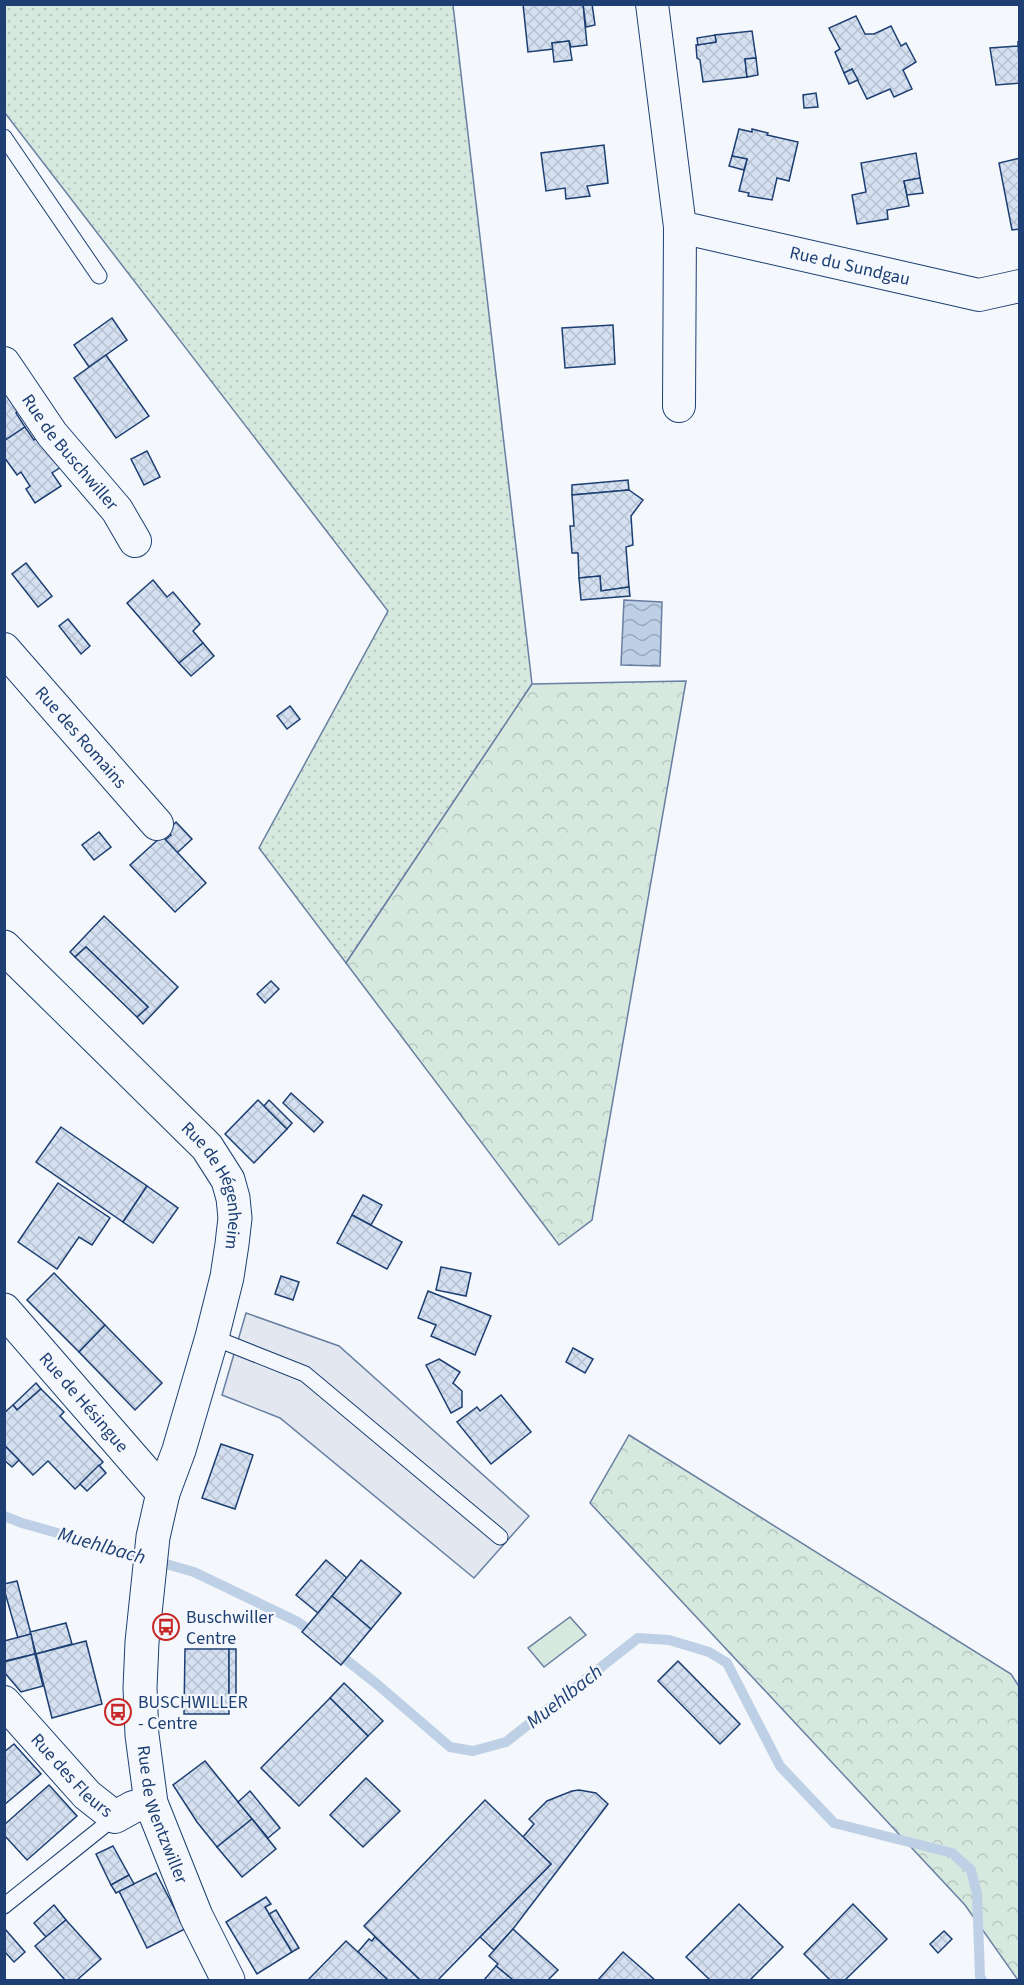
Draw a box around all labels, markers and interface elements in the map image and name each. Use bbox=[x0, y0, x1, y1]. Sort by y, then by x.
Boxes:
street label: Rue du Sundgau bbox=[787, 240, 913, 292]
street label: Rue de Buschwiller bbox=[15, 389, 124, 517]
street label: Rue des Romains bbox=[29, 681, 132, 794]
street label: Rue de Hégenheim bbox=[175, 1116, 247, 1251]
street label: Rue de Hésingue bbox=[33, 1347, 134, 1458]
water label: Muehlbach bbox=[55, 1520, 149, 1572]
place label: Buschwiller Centre bbox=[186, 1605, 274, 1651]
bus stop icon: Buschwiller Centre bbox=[151, 1612, 181, 1642]
water label: Muehlbach bbox=[520, 1658, 609, 1736]
place label: BUSCHWILLER - Centre bbox=[138, 1690, 248, 1736]
bus stop icon: BUSCHWILLER - Centre bbox=[103, 1697, 133, 1727]
street label: Rue des Fleurs bbox=[25, 1728, 118, 1824]
street label: Rue de Wentzwiller bbox=[130, 1744, 194, 1888]

